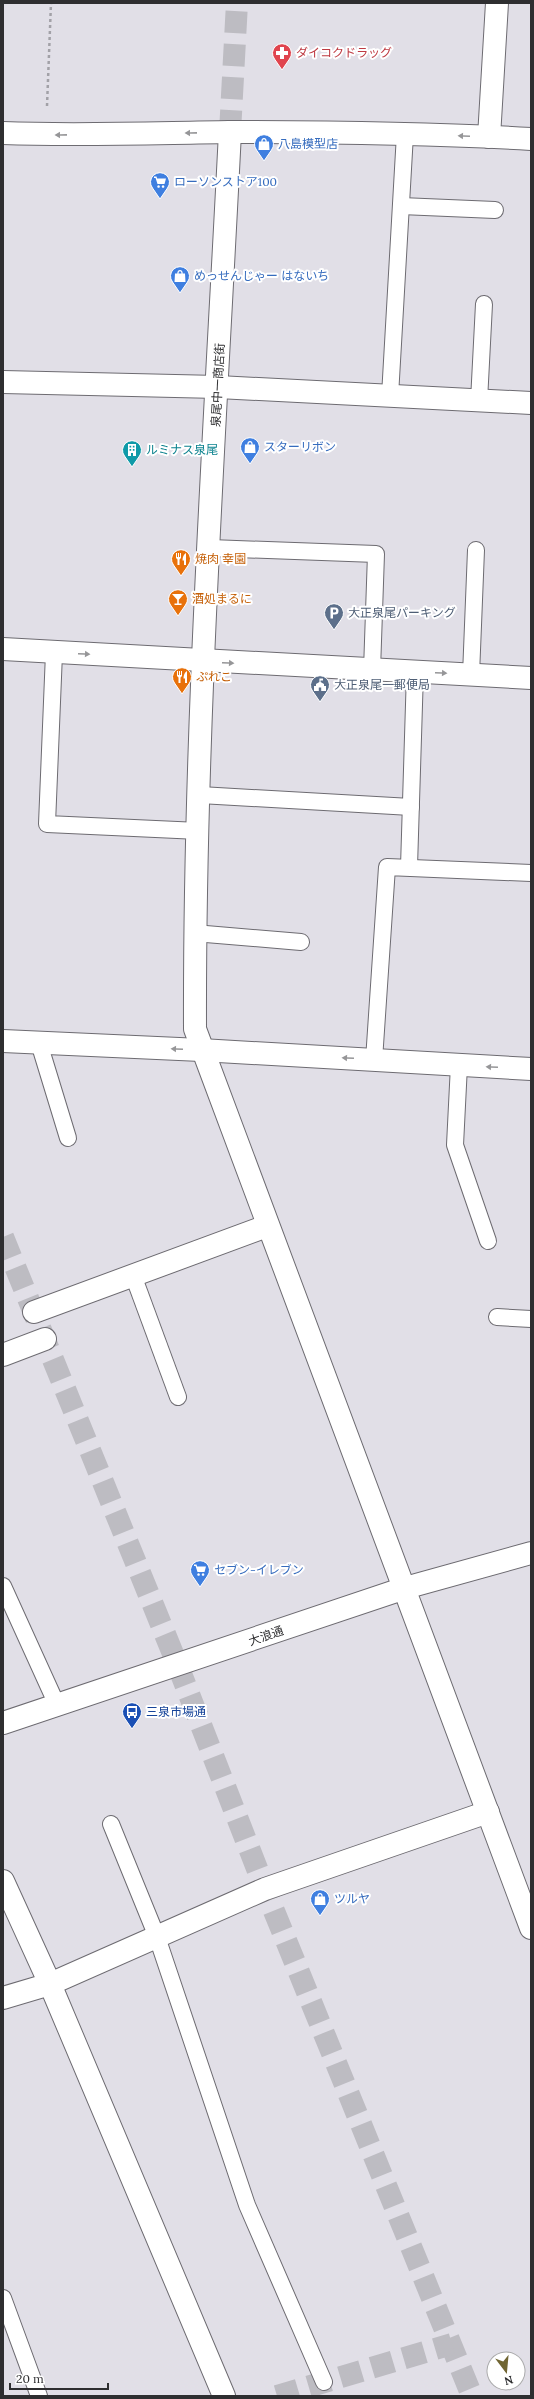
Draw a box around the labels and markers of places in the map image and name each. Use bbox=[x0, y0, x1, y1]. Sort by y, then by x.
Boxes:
pharmacy icon: ダイコクドラッグ bbox=[271, 42, 293, 70]
place label: ダイコクドラッグ bbox=[296, 45, 392, 60]
shop icon: 八島模型店 bbox=[253, 133, 275, 161]
place label: 八島模型店 bbox=[278, 136, 338, 151]
supermarket icon: ローソンストア100 bbox=[149, 171, 171, 199]
place label: ローソンストア100 bbox=[174, 174, 277, 189]
shop icon: めっせんじゃー はないち bbox=[169, 265, 191, 293]
place label: めっせんじゃー はないち bbox=[194, 268, 329, 283]
shop icon: スターリボン bbox=[239, 436, 261, 464]
building icon: ルミナス泉尾 bbox=[121, 439, 143, 467]
place label: スターリボン bbox=[264, 439, 336, 454]
place label: ルミナス泉尾 bbox=[146, 442, 218, 457]
restaurant icon: 焼肉 幸園 bbox=[170, 548, 192, 576]
place label: 焼肉 幸園 bbox=[195, 551, 246, 566]
bar icon: 酒処まるに bbox=[167, 588, 189, 616]
place label: 酒処まるに bbox=[192, 591, 252, 606]
parking icon: 大正泉尾パーキング bbox=[323, 602, 345, 630]
place label: 大正泉尾パーキング bbox=[348, 605, 456, 620]
restaurant icon: ぷれこ bbox=[171, 666, 193, 694]
place label: ぷれこ bbox=[196, 669, 232, 684]
public building icon: 大正泉尾一郵便局 bbox=[309, 674, 331, 702]
place label: 大正泉尾一郵便局 bbox=[334, 677, 430, 692]
supermarket icon: セブン-イレブン bbox=[189, 1559, 211, 1587]
place label: セブン-イレブン bbox=[214, 1562, 304, 1577]
bus stop icon: 三泉市場通 bbox=[121, 1701, 143, 1729]
place label: 三泉市場通 bbox=[146, 1704, 206, 1719]
shop icon: ツルヤ bbox=[309, 1888, 331, 1916]
place label: ツルヤ bbox=[334, 1891, 370, 1906]

